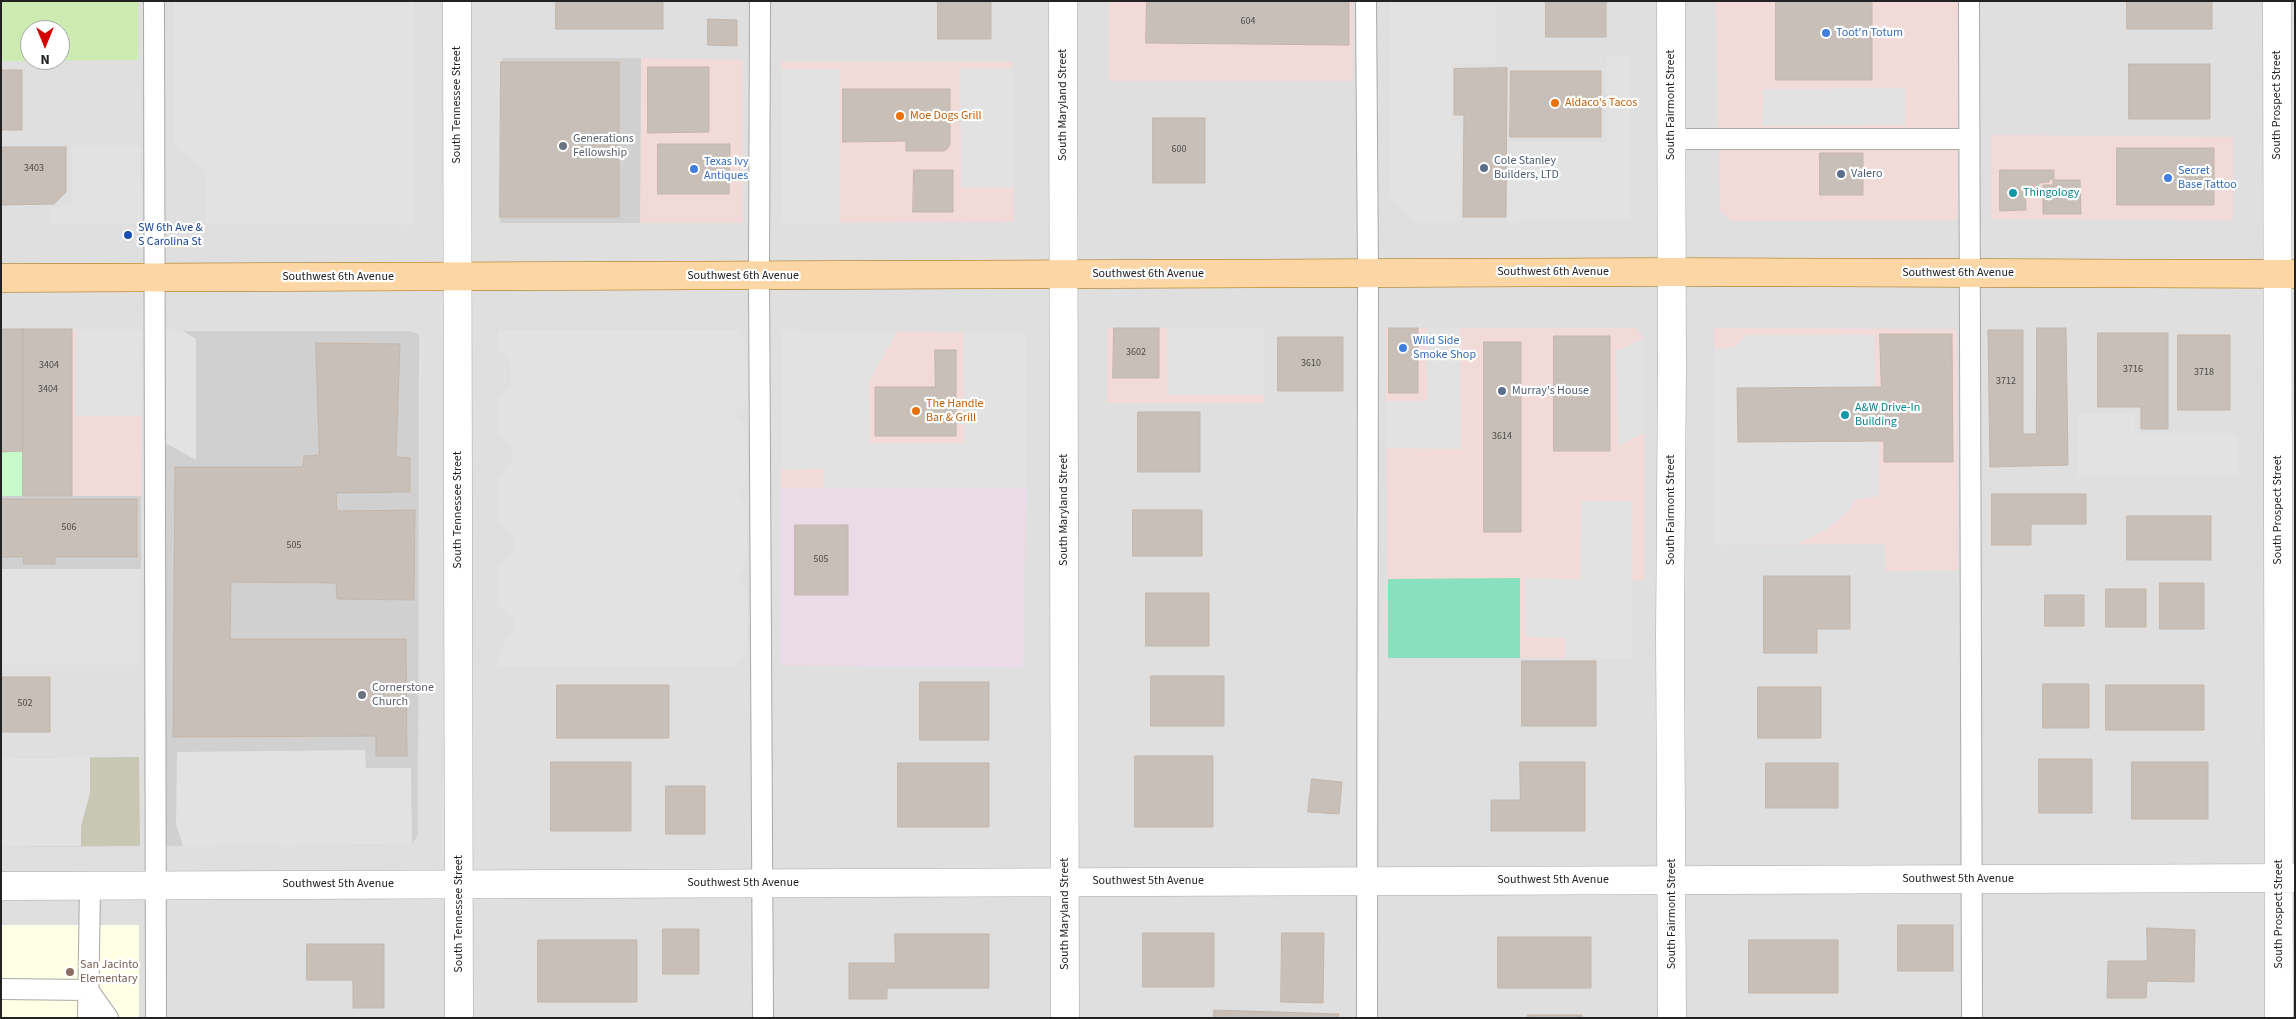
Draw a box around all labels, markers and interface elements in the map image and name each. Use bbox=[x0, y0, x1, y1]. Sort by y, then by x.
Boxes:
house number: 604 bbox=[1241, 16, 1255, 28]
north arrow bbox=[20, 20, 70, 70]
place label: Toot'n Totum bbox=[1836, 26, 1903, 40]
marker: Toot'n Totum bbox=[1820, 27, 1832, 39]
street label: South Tennessee Street bbox=[450, 46, 464, 164]
text: N bbox=[40, 49, 50, 69]
street label: South Maryland Street bbox=[1056, 49, 1070, 161]
street label: South Fairmont Street bbox=[1664, 50, 1678, 160]
street label: South Prospect Street bbox=[2270, 50, 2284, 160]
place label: Aldaco's Tacos bbox=[1565, 96, 1637, 110]
marker: Aldaco's Tacos bbox=[1549, 97, 1561, 109]
place label: Moe Dogs Grill bbox=[910, 109, 982, 123]
marker: Moe Dogs Grill bbox=[894, 110, 906, 122]
place label: Generations Fellowship bbox=[573, 132, 634, 160]
marker: Generations Fellowship bbox=[557, 140, 569, 152]
house number: 600 bbox=[1172, 144, 1186, 156]
place label: Cole Stanley Builders, LTD bbox=[1494, 154, 1559, 182]
place label: Texas Ivy Antiques bbox=[704, 155, 749, 183]
marker: Cole Stanley Builders, LTD bbox=[1478, 162, 1490, 174]
house number: 3403 bbox=[24, 163, 44, 175]
marker: Texas Ivy Antiques bbox=[688, 163, 700, 175]
place label: Secret Base Tattoo bbox=[2178, 164, 2237, 192]
place label: Valero bbox=[1851, 167, 1883, 181]
marker: Valero bbox=[1835, 168, 1847, 180]
marker: Secret Base Tattoo bbox=[2162, 172, 2174, 184]
place label: Thingology bbox=[2023, 186, 2079, 200]
marker: Thingology bbox=[2007, 187, 2019, 199]
place label: SW 6th Ave & S Carolina St bbox=[138, 221, 203, 249]
marker: SW 6th Ave & S Carolina St bbox=[122, 229, 134, 241]
street label: Southwest 6th Avenue bbox=[1497, 265, 1609, 279]
street label: Southwest 6th Avenue bbox=[1902, 266, 2014, 280]
street label: Southwest 6th Avenue bbox=[1092, 267, 1204, 281]
street label: Southwest 6th Avenue bbox=[687, 269, 799, 283]
street label: Southwest 6th Avenue bbox=[282, 270, 394, 284]
place label: Wild Side Smoke Shop bbox=[1413, 334, 1476, 362]
marker: Wild Side Smoke Shop bbox=[1397, 342, 1409, 354]
house number: 3602 bbox=[1126, 347, 1146, 359]
house number: 3610 bbox=[1301, 358, 1321, 370]
house number: 3404 bbox=[39, 360, 59, 372]
house number: 3716 bbox=[2123, 364, 2143, 376]
house number: 3718 bbox=[2194, 367, 2214, 379]
house number: 3712 bbox=[1996, 376, 2016, 388]
house number: 3404 bbox=[38, 384, 58, 396]
place label: Murray's House bbox=[1512, 384, 1589, 398]
marker: Murray's House bbox=[1496, 385, 1508, 397]
place label: The Handle Bar & Grill bbox=[926, 397, 983, 425]
place label: A&W Drive-In Building bbox=[1855, 401, 1920, 429]
marker: The Handle Bar & Grill bbox=[910, 405, 922, 417]
marker: A&W Drive-In Building bbox=[1839, 409, 1851, 421]
house number: 3614 bbox=[1492, 431, 1512, 443]
street label: South Tennessee Street bbox=[451, 451, 465, 569]
street label: South Maryland Street bbox=[1057, 454, 1071, 566]
street label: South Fairmont Street bbox=[1664, 455, 1678, 565]
street label: South Prospect Street bbox=[2271, 455, 2285, 565]
house number: 506 bbox=[62, 522, 76, 534]
house number: 505 bbox=[287, 540, 301, 552]
house number: 505 bbox=[814, 554, 828, 566]
place label: Cornerstone Church bbox=[372, 681, 434, 709]
marker: Cornerstone Church bbox=[356, 689, 368, 701]
house number: 502 bbox=[18, 698, 32, 710]
street label: South Tennessee Street bbox=[452, 855, 466, 973]
street label: South Maryland Street bbox=[1058, 858, 1072, 970]
street label: South Fairmont Street bbox=[1665, 859, 1679, 969]
street label: South Prospect Street bbox=[2272, 859, 2286, 969]
street label: Southwest 5th Avenue bbox=[1902, 872, 2014, 886]
street label: Southwest 5th Avenue bbox=[1497, 873, 1609, 887]
street label: Southwest 5th Avenue bbox=[1092, 874, 1204, 888]
street label: Southwest 5th Avenue bbox=[687, 876, 799, 890]
street label: Southwest 5th Avenue bbox=[282, 877, 394, 891]
place label: San Jacinto Elementary bbox=[80, 958, 139, 986]
marker: San Jacinto Elementary bbox=[64, 966, 76, 978]

